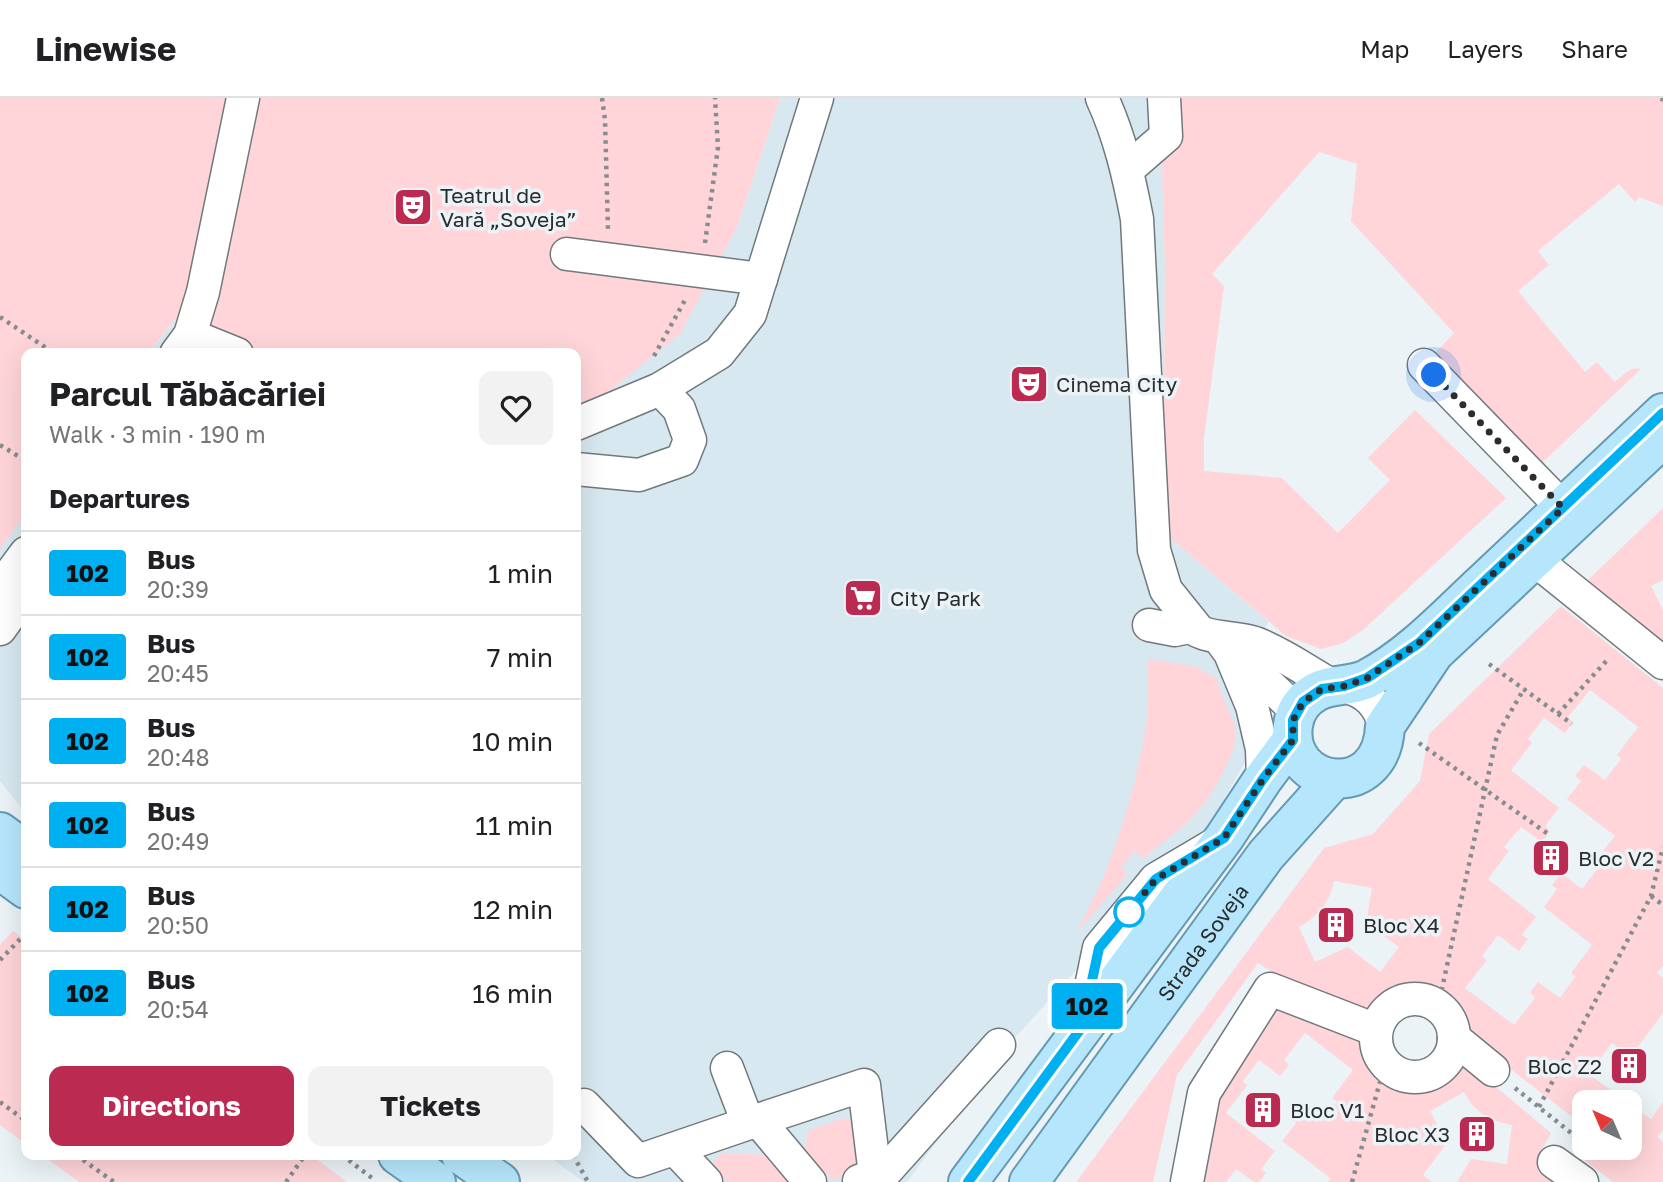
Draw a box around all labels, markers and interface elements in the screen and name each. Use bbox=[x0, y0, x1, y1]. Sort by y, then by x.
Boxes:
text: Linewise bbox=[35, 29, 177, 68]
text: Map bbox=[1360, 34, 1409, 63]
text: Layers bbox=[1447, 34, 1523, 63]
text: Share bbox=[1561, 34, 1628, 63]
place label: Teatrul de Vară „Soveja” bbox=[440, 182, 577, 232]
theatre icon: Teatrul de Vară „Soveja” bbox=[392, 186, 434, 228]
your location bbox=[1416, 357, 1451, 392]
theatre icon: Cinema City bbox=[1008, 363, 1050, 405]
button: heart bbox=[479, 371, 553, 445]
place label: Cinema City bbox=[1056, 371, 1177, 397]
text: Parcul Tăbăcăriei bbox=[49, 374, 326, 413]
text: Walk · 3 min · 190 m bbox=[49, 420, 266, 448]
text: Departures bbox=[49, 483, 190, 514]
text: Bus bbox=[147, 544, 195, 575]
text: 102 bbox=[66, 558, 109, 587]
text: 1 min bbox=[488, 558, 553, 589]
text: 20:39 bbox=[147, 575, 209, 603]
supermarket icon: City Park bbox=[842, 577, 884, 619]
place label: City Park bbox=[890, 585, 981, 611]
text: Bus bbox=[147, 628, 195, 659]
text: 102 bbox=[66, 642, 109, 671]
text: 7 min bbox=[487, 642, 553, 673]
text: 20:45 bbox=[147, 659, 209, 687]
text: Bus bbox=[147, 712, 195, 743]
text: 102 bbox=[66, 726, 109, 755]
text: 10 min bbox=[472, 726, 553, 757]
text: 20:48 bbox=[147, 743, 210, 771]
text: Bus bbox=[147, 796, 195, 827]
text: 102 bbox=[66, 810, 109, 839]
text: 11 min bbox=[475, 810, 553, 841]
text: 20:49 bbox=[147, 827, 209, 855]
building icon: Bloc V2 bbox=[1530, 837, 1572, 879]
place label: Bloc V2 bbox=[1578, 845, 1654, 871]
street label: Strada Soveja bbox=[1152, 879, 1254, 1006]
text: Bus bbox=[147, 880, 195, 911]
text: 102 bbox=[66, 894, 109, 923]
text: 12 min bbox=[473, 894, 553, 925]
unlabelled marker bbox=[1114, 897, 1144, 927]
building icon: Bloc X4 bbox=[1315, 904, 1357, 946]
text: 20:50 bbox=[147, 911, 209, 939]
place label: Bloc X4 bbox=[1363, 912, 1440, 938]
text: Bus bbox=[147, 964, 195, 995]
text: 102 bbox=[66, 978, 109, 1007]
text: 16 min bbox=[472, 978, 553, 1009]
line badge: 102 bbox=[1047, 983, 1127, 1029]
text: 102 bbox=[1066, 991, 1108, 1020]
text: 20:54 bbox=[147, 995, 209, 1023]
building icon: Bloc Z2 bbox=[1608, 1045, 1650, 1087]
place label: Bloc Z2 bbox=[1527, 1053, 1602, 1079]
button: Directions bbox=[49, 1066, 294, 1146]
button: Tickets bbox=[308, 1066, 553, 1146]
building icon: Bloc V1 bbox=[1242, 1089, 1284, 1131]
north arrow bbox=[1572, 1090, 1642, 1160]
map controls bbox=[1572, 1090, 1642, 1160]
place label: Bloc V1 bbox=[1290, 1097, 1364, 1123]
building icon: Bloc X3 bbox=[1456, 1113, 1498, 1155]
place label: Bloc X3 bbox=[1374, 1121, 1450, 1147]

